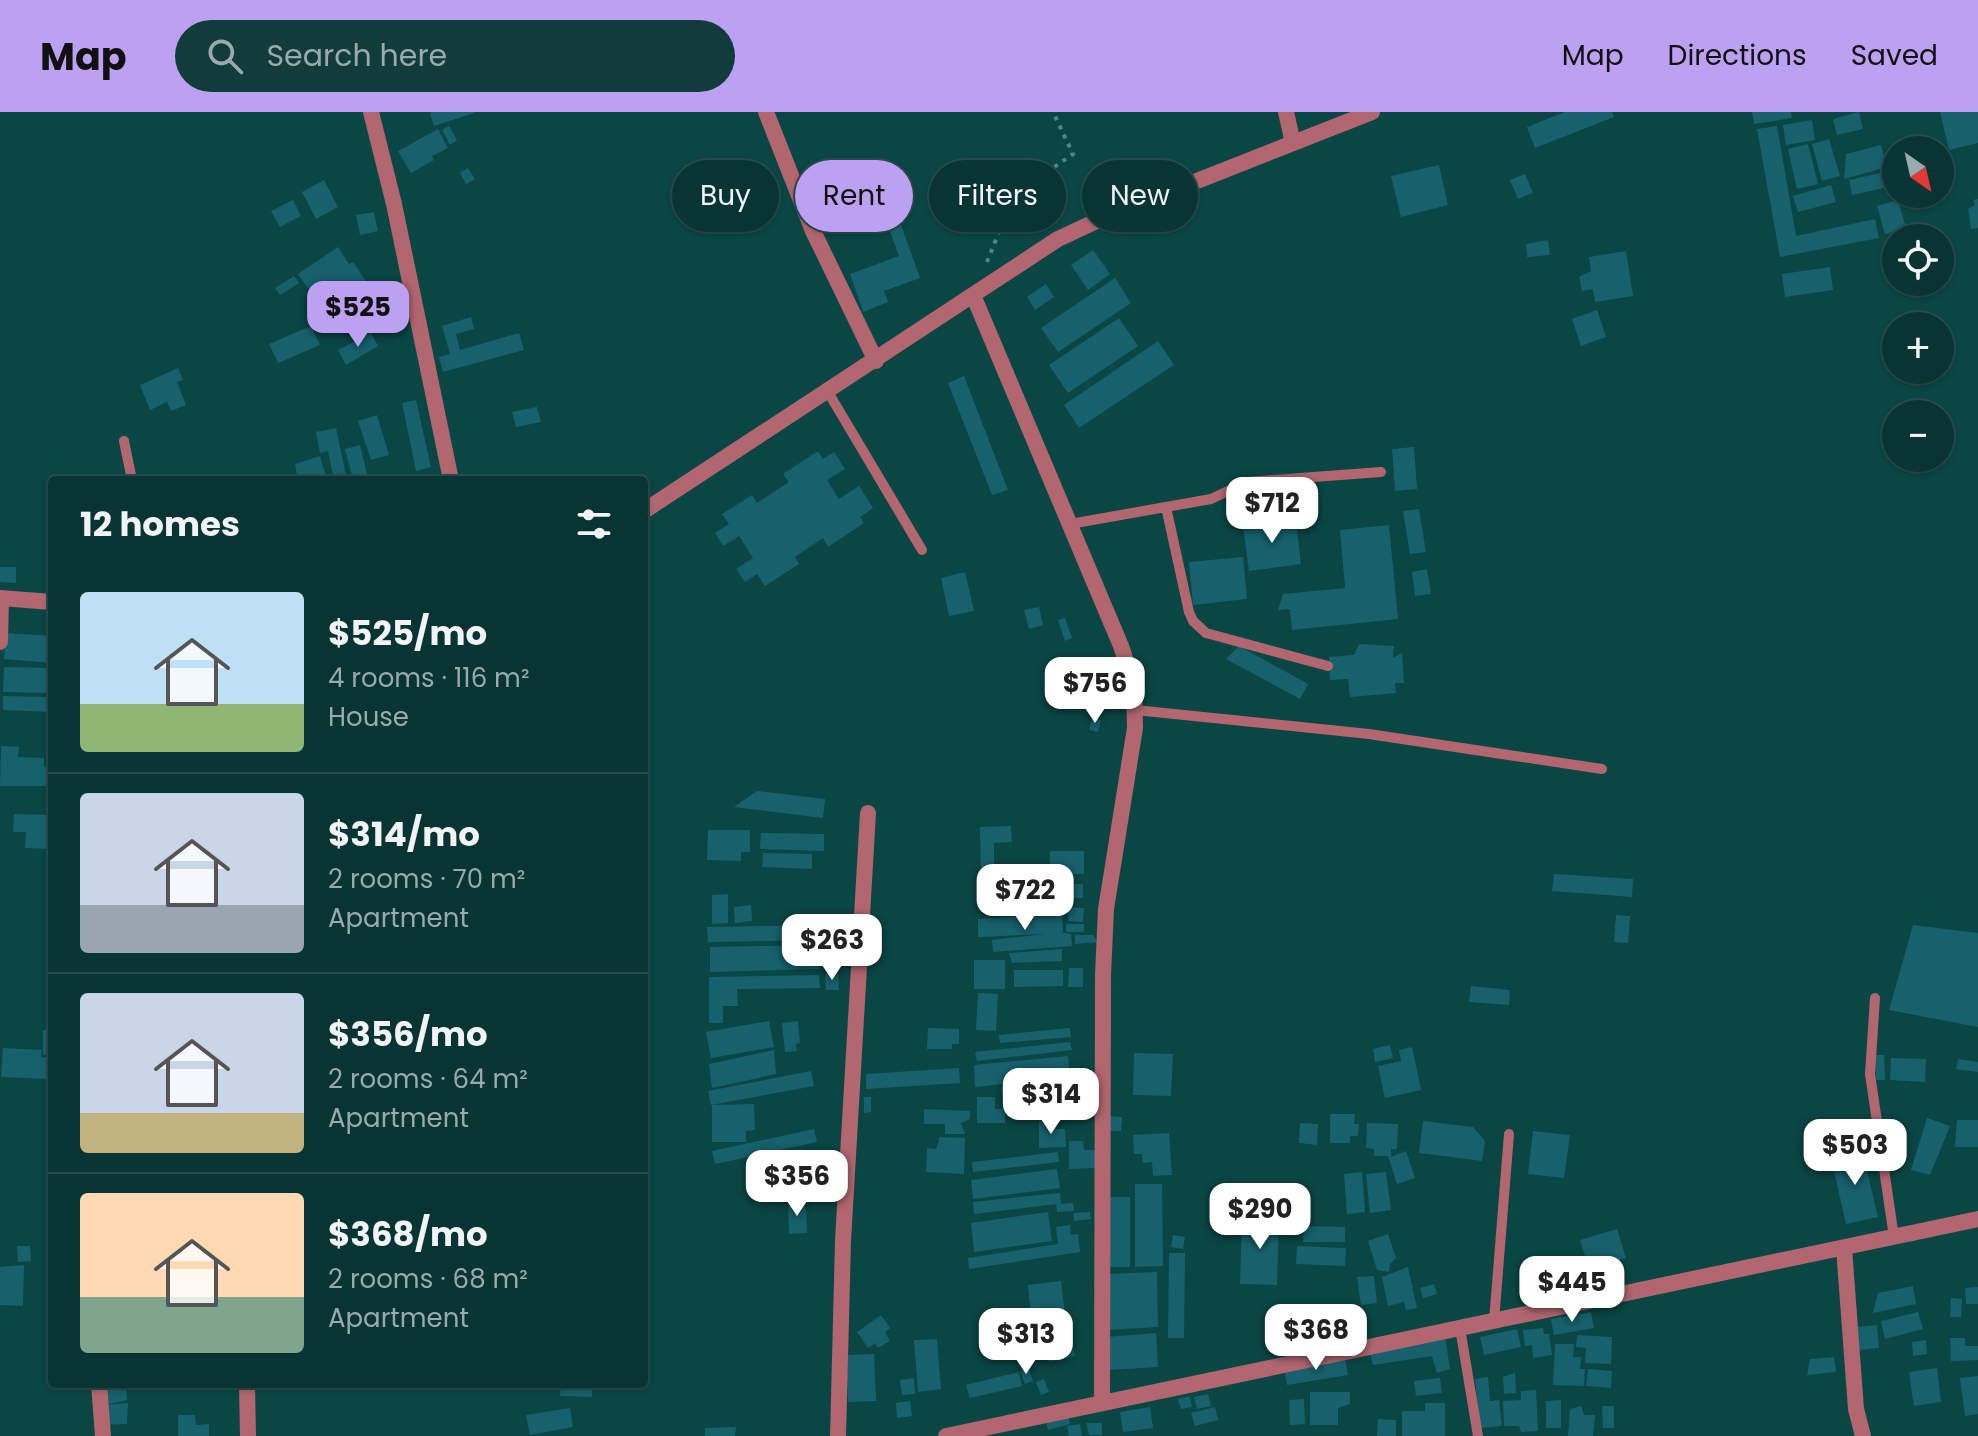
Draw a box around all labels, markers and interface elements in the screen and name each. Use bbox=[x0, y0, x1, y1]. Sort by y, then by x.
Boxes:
search box bbox=[175, 20, 735, 92]
text: Map bbox=[40, 30, 127, 83]
icon: search bbox=[203, 34, 247, 78]
text: Search here bbox=[267, 34, 447, 77]
text: Map bbox=[1562, 36, 1624, 75]
text: Directions bbox=[1668, 36, 1807, 75]
text: Saved bbox=[1851, 36, 1938, 75]
north arrow bbox=[1882, 136, 1954, 208]
map controls bbox=[1882, 136, 1954, 472]
chip: Buy bbox=[672, 160, 779, 232]
chip: Rent bbox=[795, 160, 913, 232]
chip: Filters bbox=[929, 160, 1066, 232]
chip: New bbox=[1082, 160, 1198, 232]
button: locate bbox=[1882, 224, 1954, 296]
pin: $525 bbox=[311, 281, 405, 349]
text: $525 bbox=[325, 289, 391, 325]
button: + bbox=[1882, 312, 1954, 384]
button: − bbox=[1882, 400, 1954, 472]
pin: $712 bbox=[1225, 477, 1319, 545]
text: $712 bbox=[1244, 485, 1300, 521]
text: 12 homes bbox=[80, 500, 240, 548]
icon: filters bbox=[572, 502, 616, 546]
text: $525/mo bbox=[328, 609, 487, 657]
icon: home bbox=[144, 624, 240, 720]
pin: $756 bbox=[1048, 657, 1142, 725]
text: 4 rooms · 116 m² bbox=[328, 660, 529, 696]
text: $756 bbox=[1063, 665, 1127, 701]
text: House bbox=[328, 699, 409, 735]
text: $314/mo bbox=[328, 810, 480, 858]
icon: home bbox=[144, 825, 240, 921]
text: 2 rooms · 70 m² bbox=[328, 861, 525, 897]
pin: $722 bbox=[978, 864, 1072, 932]
text: $722 bbox=[995, 872, 1055, 908]
text: Apartment bbox=[328, 900, 469, 936]
pin: $263 bbox=[785, 914, 879, 982]
text: $263 bbox=[800, 922, 864, 958]
text: $356/mo bbox=[328, 1010, 488, 1058]
icon: home bbox=[144, 1025, 240, 1121]
text: 2 rooms · 64 m² bbox=[328, 1061, 528, 1097]
pin: $314 bbox=[1004, 1068, 1098, 1136]
text: $314 bbox=[1021, 1076, 1081, 1112]
text: Apartment bbox=[328, 1100, 469, 1136]
pin: $503 bbox=[1808, 1119, 1902, 1187]
text: $503 bbox=[1822, 1127, 1888, 1163]
pin: $356 bbox=[750, 1150, 844, 1218]
text: $356 bbox=[764, 1158, 830, 1194]
pin: $290 bbox=[1213, 1183, 1307, 1251]
text: $290 bbox=[1228, 1191, 1292, 1227]
text: $368/mo bbox=[328, 1210, 488, 1258]
icon: home bbox=[144, 1225, 240, 1321]
pin: $445 bbox=[1525, 1256, 1619, 1324]
text: 2 rooms · 68 m² bbox=[328, 1261, 528, 1297]
text: $445 bbox=[1537, 1264, 1607, 1300]
text: Apartment bbox=[328, 1300, 469, 1336]
pin: $368 bbox=[1269, 1304, 1363, 1372]
pin: $313 bbox=[979, 1308, 1073, 1376]
text: $368 bbox=[1283, 1312, 1349, 1348]
text: $313 bbox=[997, 1316, 1055, 1352]

